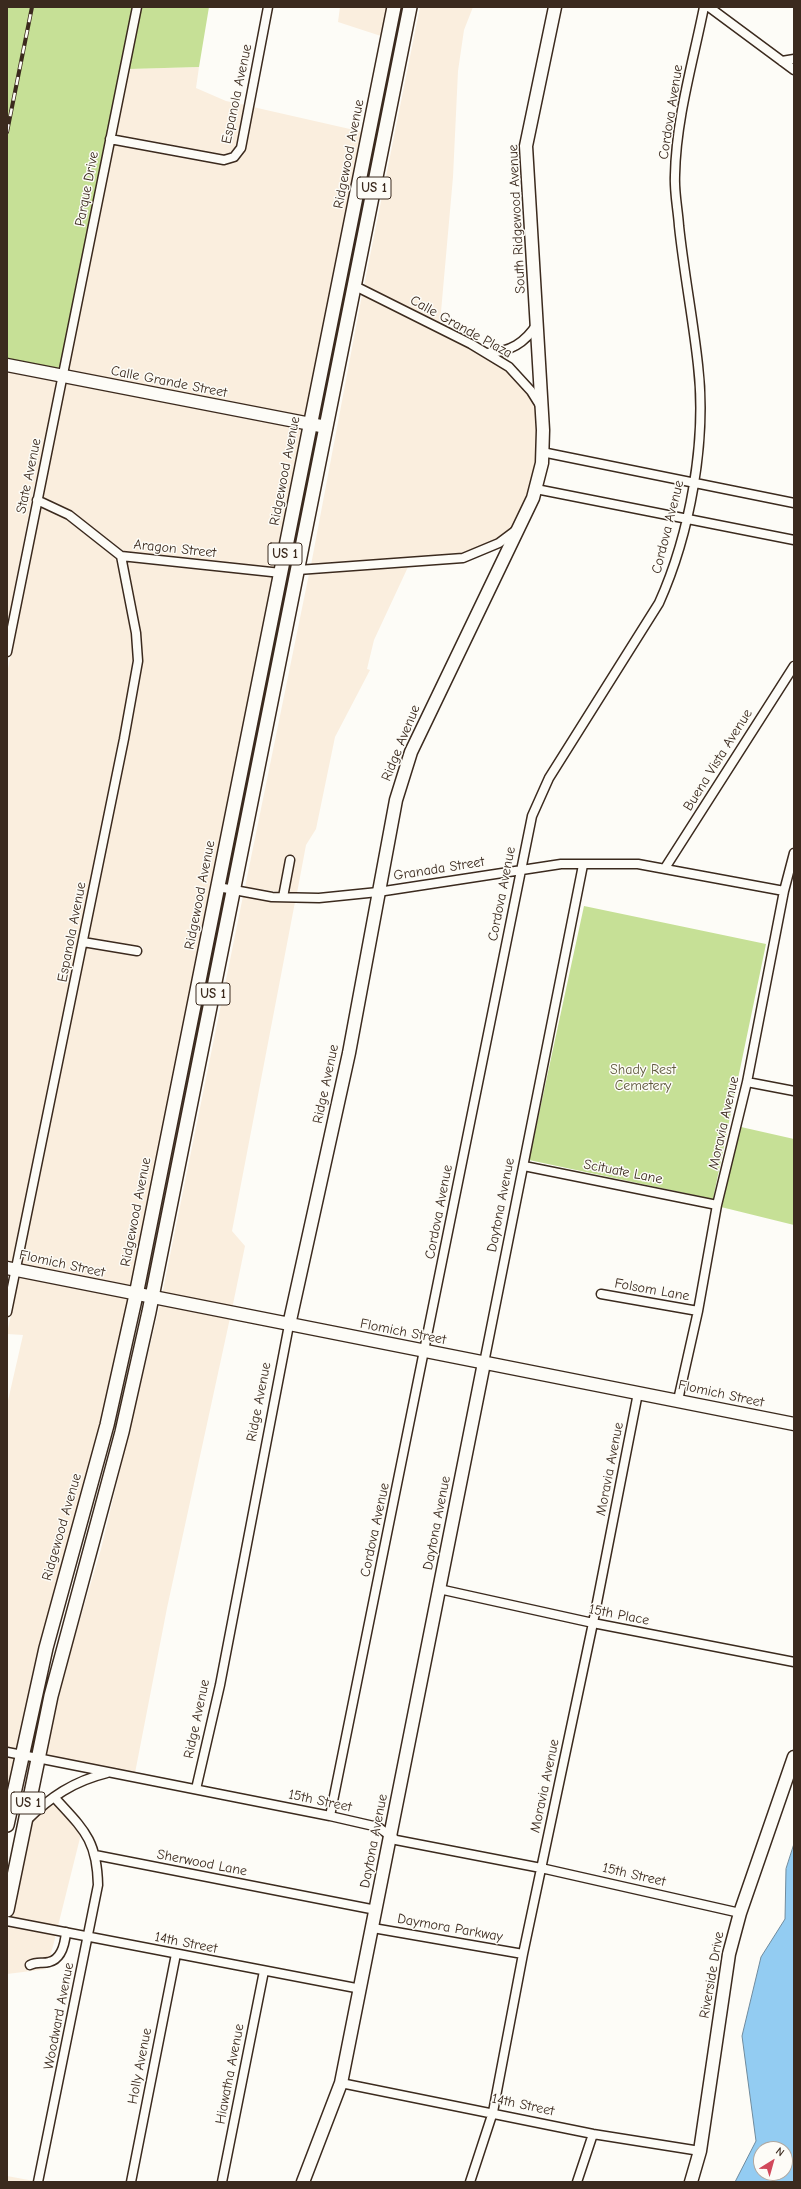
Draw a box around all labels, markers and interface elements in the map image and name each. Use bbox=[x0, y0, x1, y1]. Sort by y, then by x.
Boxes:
street label: Espanola Avenue bbox=[218, 43, 256, 145]
street label: Cordova Avenue bbox=[655, 63, 687, 161]
street label: Ridgewood Avenue bbox=[330, 98, 368, 210]
street label: South Ridgewood Avenue bbox=[505, 144, 529, 294]
street label: Parque Drive bbox=[72, 150, 102, 228]
road number: US 1 bbox=[357, 177, 391, 199]
street label: Calle Grande Plaza bbox=[407, 292, 515, 362]
street label: Calle Grande Street bbox=[109, 362, 229, 402]
street label: Ridgewood Avenue bbox=[266, 415, 304, 527]
street label: State Avenue bbox=[13, 437, 45, 515]
street label: Cordova Avenue bbox=[648, 478, 688, 576]
street label: Aragon Street bbox=[133, 536, 217, 562]
road number: US 1 bbox=[268, 543, 302, 565]
street label: Ridge Avenue bbox=[378, 702, 424, 784]
street label: Buena Vista Avenue bbox=[680, 706, 756, 814]
street label: Ridgewood Avenue bbox=[181, 839, 219, 951]
street label: Cordova Avenue bbox=[485, 845, 519, 943]
street label: Granada Street bbox=[392, 854, 486, 884]
street label: Espanola Avenue bbox=[54, 880, 90, 984]
road number: US 1 bbox=[196, 983, 230, 1005]
street label: Ridge Avenue bbox=[309, 1043, 343, 1125]
park label: Shady Rest Cemetery bbox=[610, 1062, 676, 1094]
street label: Moravia Avenue bbox=[705, 1075, 743, 1171]
street label: Ridgewood Avenue bbox=[117, 1156, 155, 1268]
street label: Daytona Avenue bbox=[484, 1156, 518, 1254]
street label: Scituate Lane bbox=[582, 1156, 664, 1188]
street label: Cordova Avenue bbox=[422, 1163, 456, 1261]
street label: Flomich Street bbox=[18, 1247, 106, 1281]
street label: Folsom Lane bbox=[613, 1275, 691, 1305]
street label: Flomich Street bbox=[359, 1315, 447, 1349]
street label: Ridge Avenue bbox=[243, 1361, 275, 1443]
street label: Flomich Street bbox=[677, 1377, 765, 1411]
street label: Moravia Avenue bbox=[593, 1421, 627, 1517]
street label: Ridgewood Avenue bbox=[39, 1471, 85, 1583]
street label: Daytona Avenue bbox=[420, 1474, 454, 1572]
street label: Cordova Avenue bbox=[357, 1481, 393, 1579]
street label: 15th Place bbox=[587, 1601, 651, 1629]
street label: Ridge Avenue bbox=[180, 1678, 214, 1760]
street label: Moravia Avenue bbox=[527, 1738, 563, 1834]
street label: 15th Street bbox=[287, 1786, 353, 1816]
road number: US 1 bbox=[11, 1792, 45, 1814]
street label: Daytona Avenue bbox=[357, 1792, 391, 1890]
street label: Sherwood Lane bbox=[155, 1846, 249, 1880]
street label: 15th Street bbox=[601, 1860, 667, 1890]
street label: Daymora Parkway bbox=[396, 1910, 504, 1946]
street label: 14th Street bbox=[153, 1929, 219, 1957]
street label: Riverside Drive bbox=[696, 1930, 728, 2020]
street label: Woodward Avenue bbox=[40, 1961, 78, 2071]
street label: Hiawatha Avenue bbox=[212, 2022, 248, 2126]
street label: Holly Avenue bbox=[124, 2026, 156, 2106]
street label: 14th Street bbox=[490, 2090, 556, 2120]
north arrow bbox=[753, 2141, 793, 2181]
text: N bbox=[773, 2144, 787, 2159]

